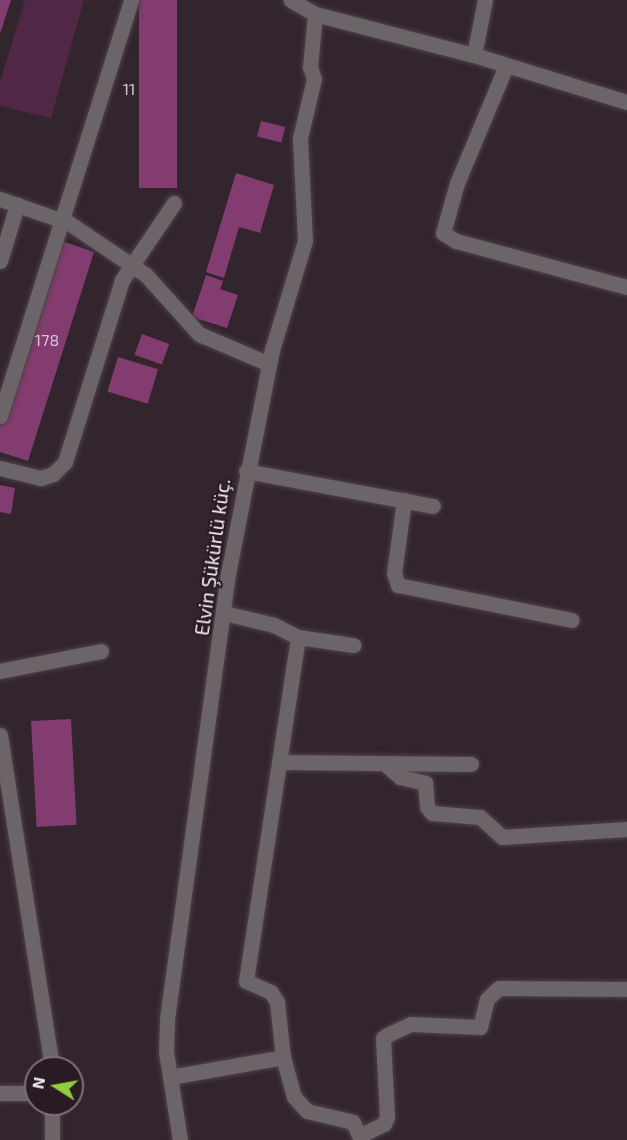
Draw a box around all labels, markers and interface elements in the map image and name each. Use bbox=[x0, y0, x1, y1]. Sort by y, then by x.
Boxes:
house number: 11 bbox=[123, 79, 135, 99]
house number: 178 bbox=[35, 330, 59, 350]
street label: Elvin Şükürlü küç. bbox=[189, 477, 235, 637]
north arrow bbox=[24, 1056, 84, 1116]
text: N bbox=[27, 1075, 48, 1090]

